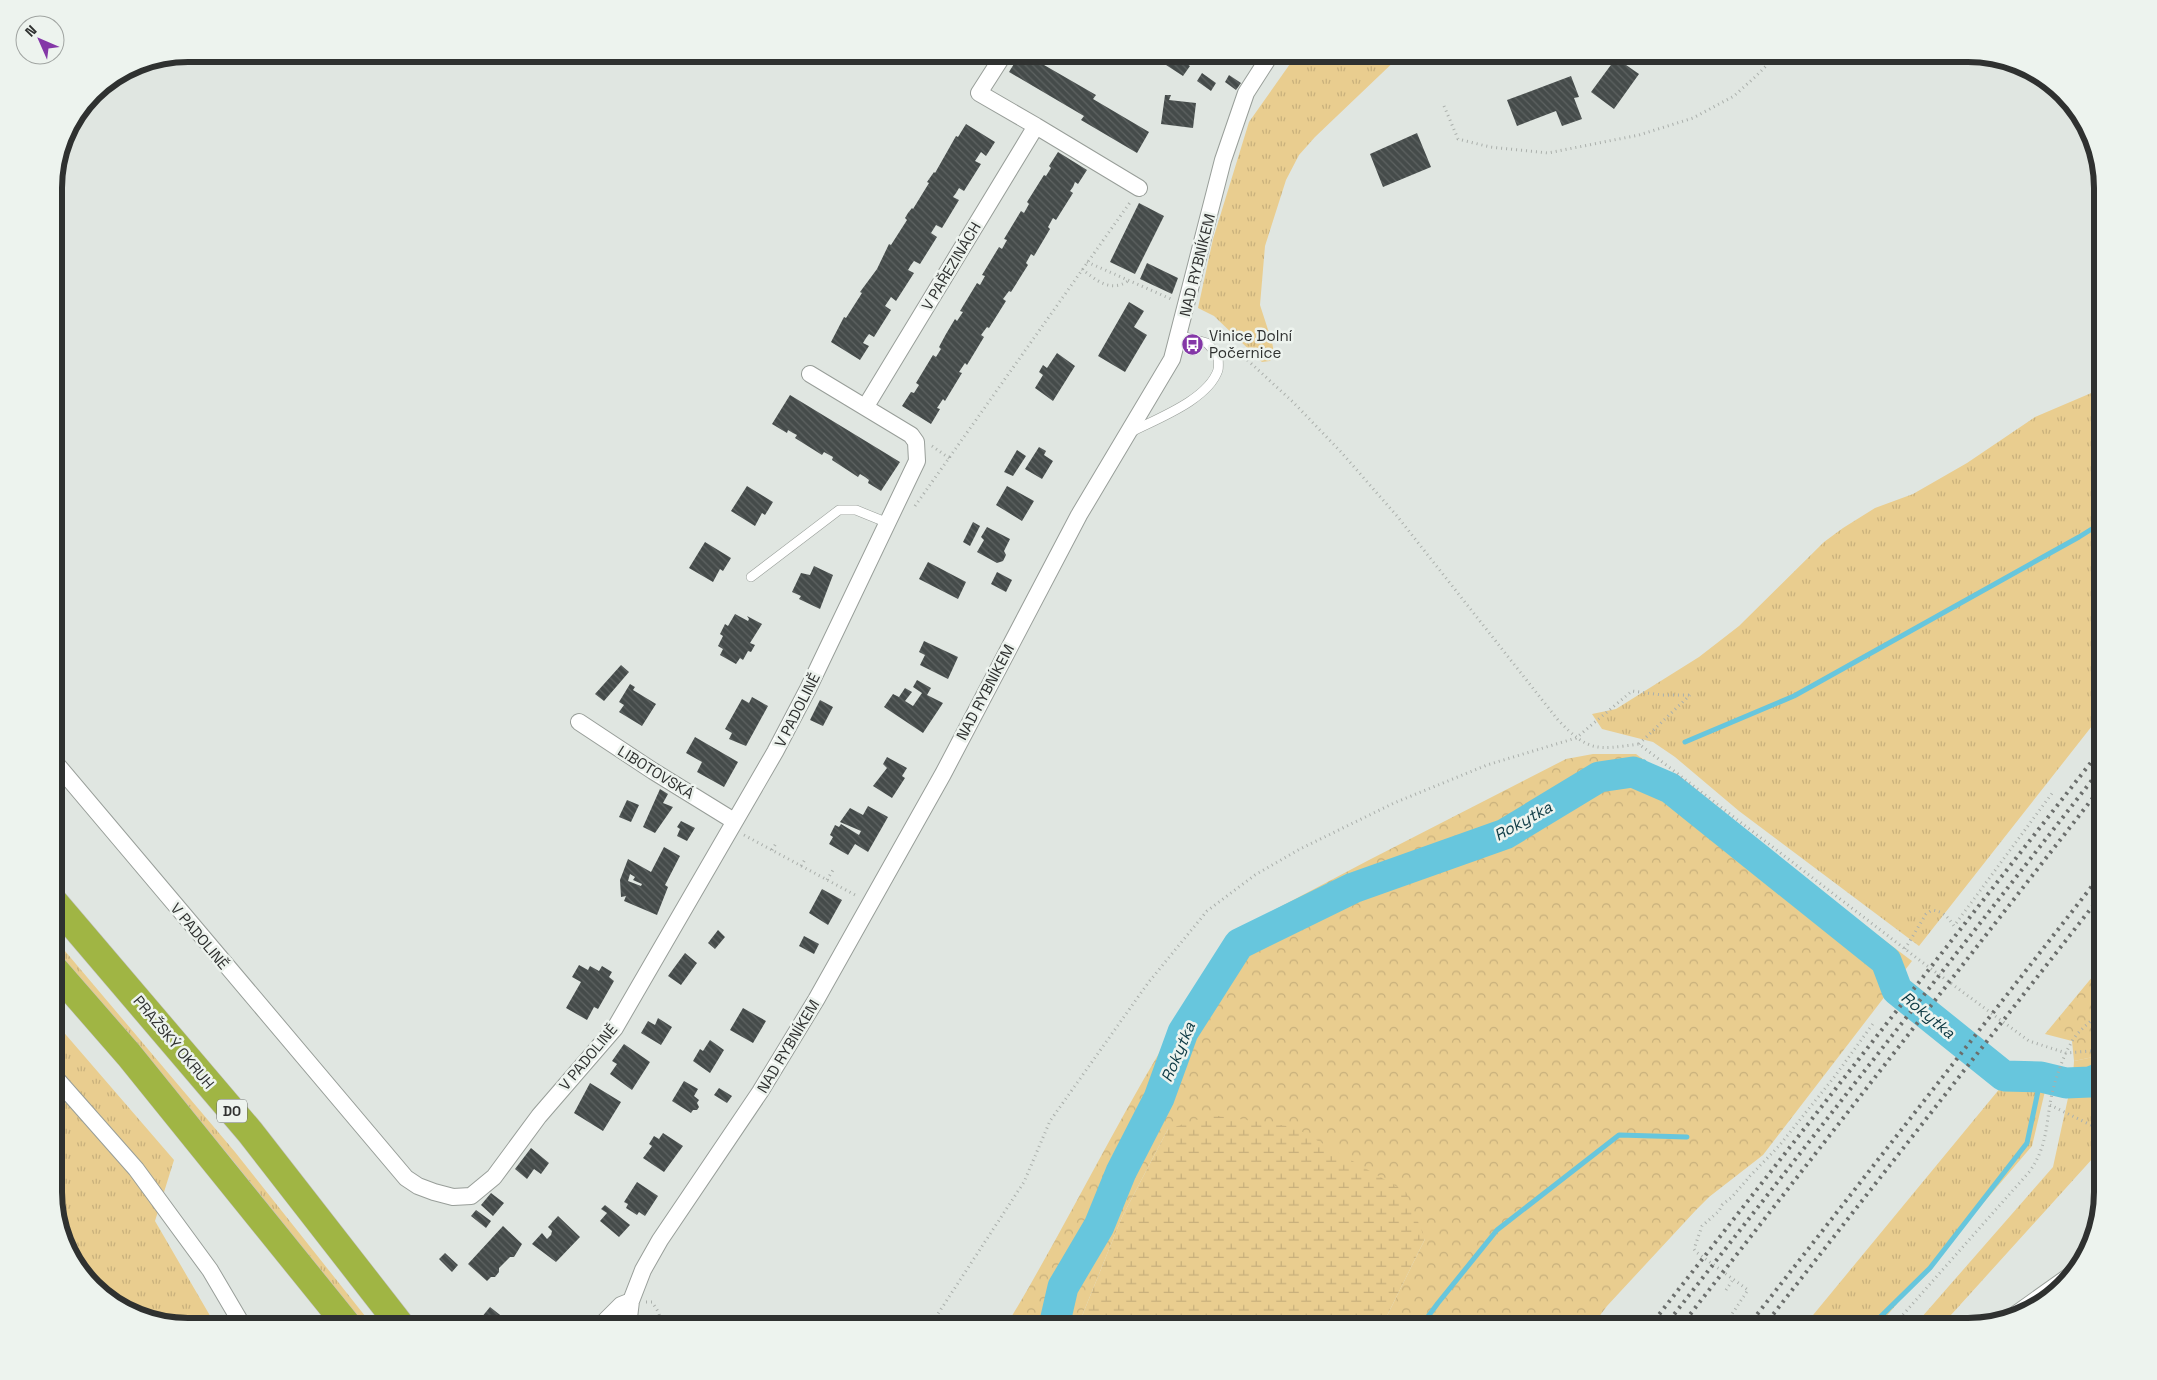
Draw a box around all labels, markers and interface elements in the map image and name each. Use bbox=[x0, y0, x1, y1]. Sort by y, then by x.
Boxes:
north arrow bbox=[15, 15, 65, 65]
text: N bbox=[21, 21, 40, 40]
street label: NAD RYBNÍKEM bbox=[1175, 211, 1219, 319]
street label: V PAŘEZINÁCH bbox=[917, 218, 985, 314]
place label: Vinice Dolní Počernice bbox=[1209, 326, 1293, 362]
bus stop icon: Vinice Dolní Počernice bbox=[1181, 332, 1205, 356]
street label: NAD RYBNÍKEM bbox=[952, 641, 1018, 743]
street label: V PADOLINĚ bbox=[770, 670, 824, 750]
street label: LIBOTOVSKÁ bbox=[614, 741, 698, 803]
water label: Rokytka bbox=[1490, 796, 1556, 846]
street label: V PADOLINĚ bbox=[167, 899, 233, 973]
water label: Rokytka bbox=[1897, 987, 1960, 1044]
street label: PRAŽSKÝ OKRUH bbox=[129, 991, 219, 1093]
street label: NAD RYBNÍKEM bbox=[753, 996, 823, 1096]
water label: Rokytka bbox=[1156, 1018, 1200, 1085]
street label: V PADOLINĚ bbox=[555, 1020, 621, 1094]
road number: D0 bbox=[217, 1100, 247, 1122]

